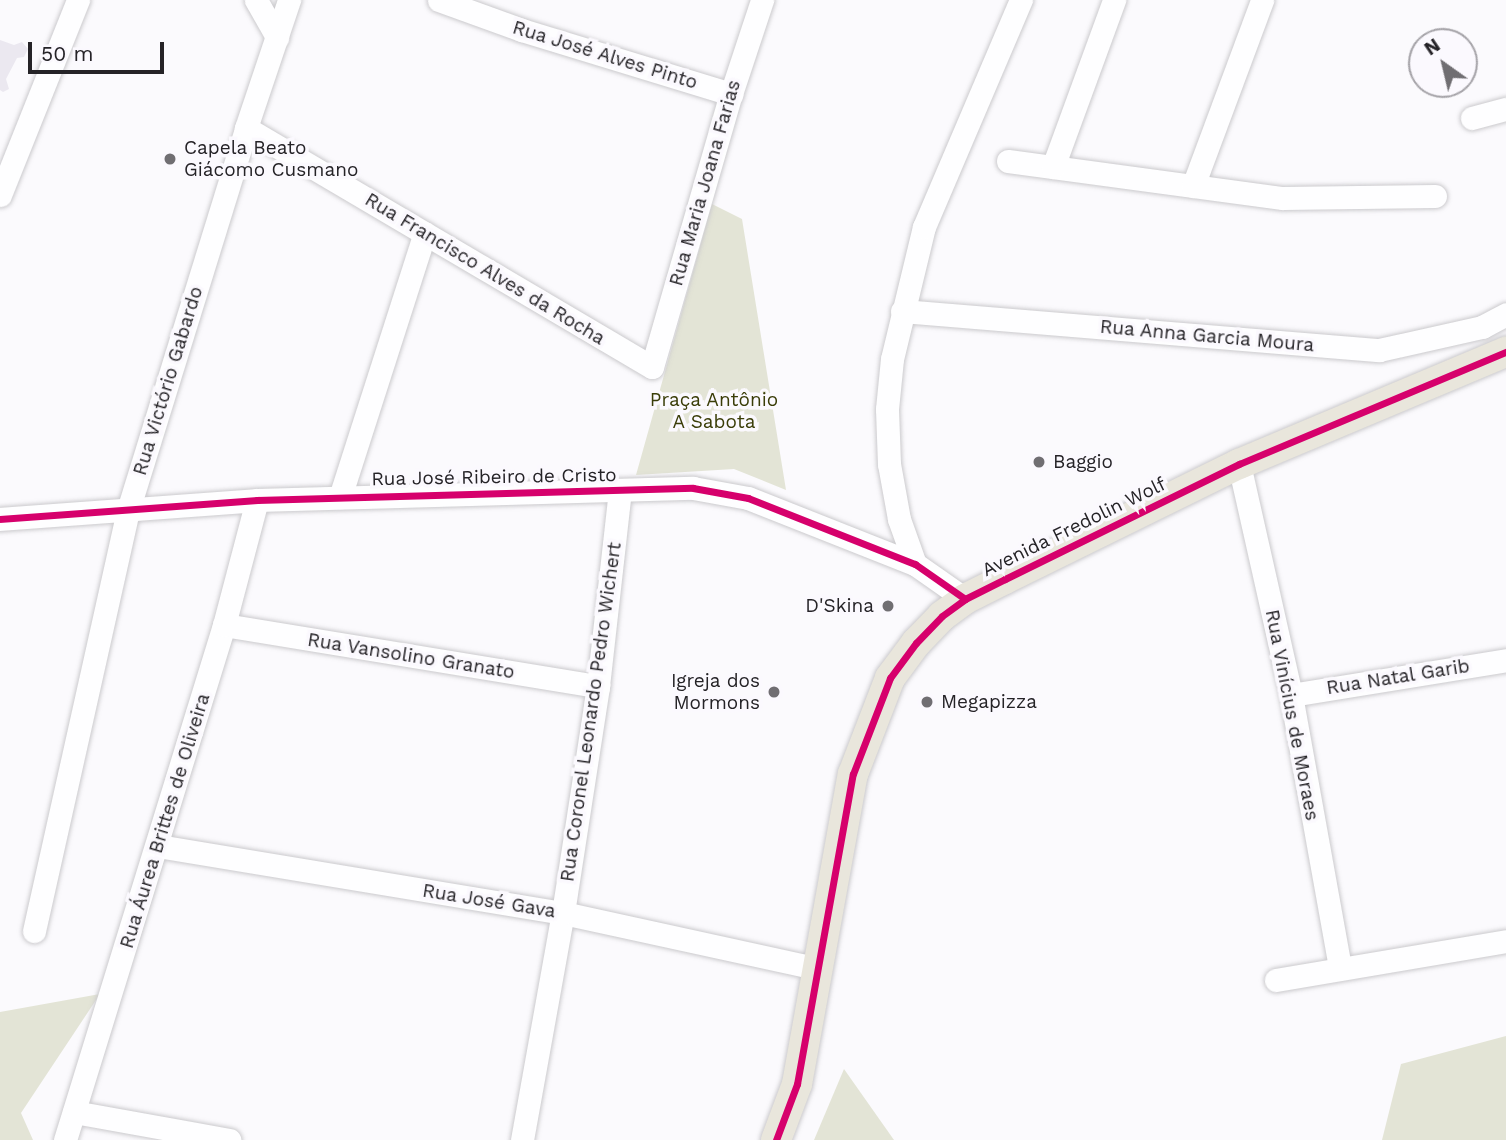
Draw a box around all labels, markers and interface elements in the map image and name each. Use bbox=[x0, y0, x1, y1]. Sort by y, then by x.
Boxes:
street label: Rua José Alves Pinto bbox=[509, 16, 701, 94]
scale bar bbox=[32, 28, 168, 72]
north arrow bbox=[1408, 28, 1478, 98]
text: N bbox=[1420, 33, 1444, 60]
text: 50 m bbox=[41, 41, 93, 66]
street label: Rua Maria Joana Farias bbox=[664, 77, 746, 289]
place label: Capela Beato Giácomo Cusmano bbox=[184, 137, 358, 181]
marker: Capela Beato Giácomo Cusmano bbox=[162, 151, 178, 167]
street label: Rua Francisco Alves da Rocha bbox=[360, 188, 610, 350]
street label: Rua Victório Gabardo bbox=[128, 283, 208, 479]
street label: Rua Anna Garcia Moura bbox=[1098, 315, 1316, 357]
park label: Praça Antônio A Sabota bbox=[649, 389, 779, 433]
place label: Baggio bbox=[1053, 451, 1113, 473]
marker: Baggio bbox=[1031, 454, 1047, 470]
street label: Rua José Ribeiro de Cristo bbox=[371, 463, 617, 491]
street label: Avenida Fredolin Wolf bbox=[978, 472, 1170, 582]
street label: Rua Coronel Leonardo Pedro Wichert bbox=[556, 540, 626, 884]
place label: D'Skina bbox=[805, 595, 874, 617]
marker: D'Skina bbox=[880, 598, 896, 614]
street label: Rua Vinícius de Moraes bbox=[1260, 607, 1324, 823]
street label: Rua Vansolino Granato bbox=[305, 628, 517, 684]
street label: Rua Natal Garib bbox=[1324, 654, 1472, 700]
place label: Igreja dos Mormons bbox=[670, 670, 760, 714]
marker: Igreja dos Mormons bbox=[766, 684, 782, 700]
street label: Rua Áurea Brittes de Oliveira bbox=[115, 690, 215, 952]
place label: Megapizza bbox=[941, 691, 1037, 713]
marker: Megapizza bbox=[919, 694, 935, 710]
street label: Rua José Gava bbox=[420, 879, 558, 923]

